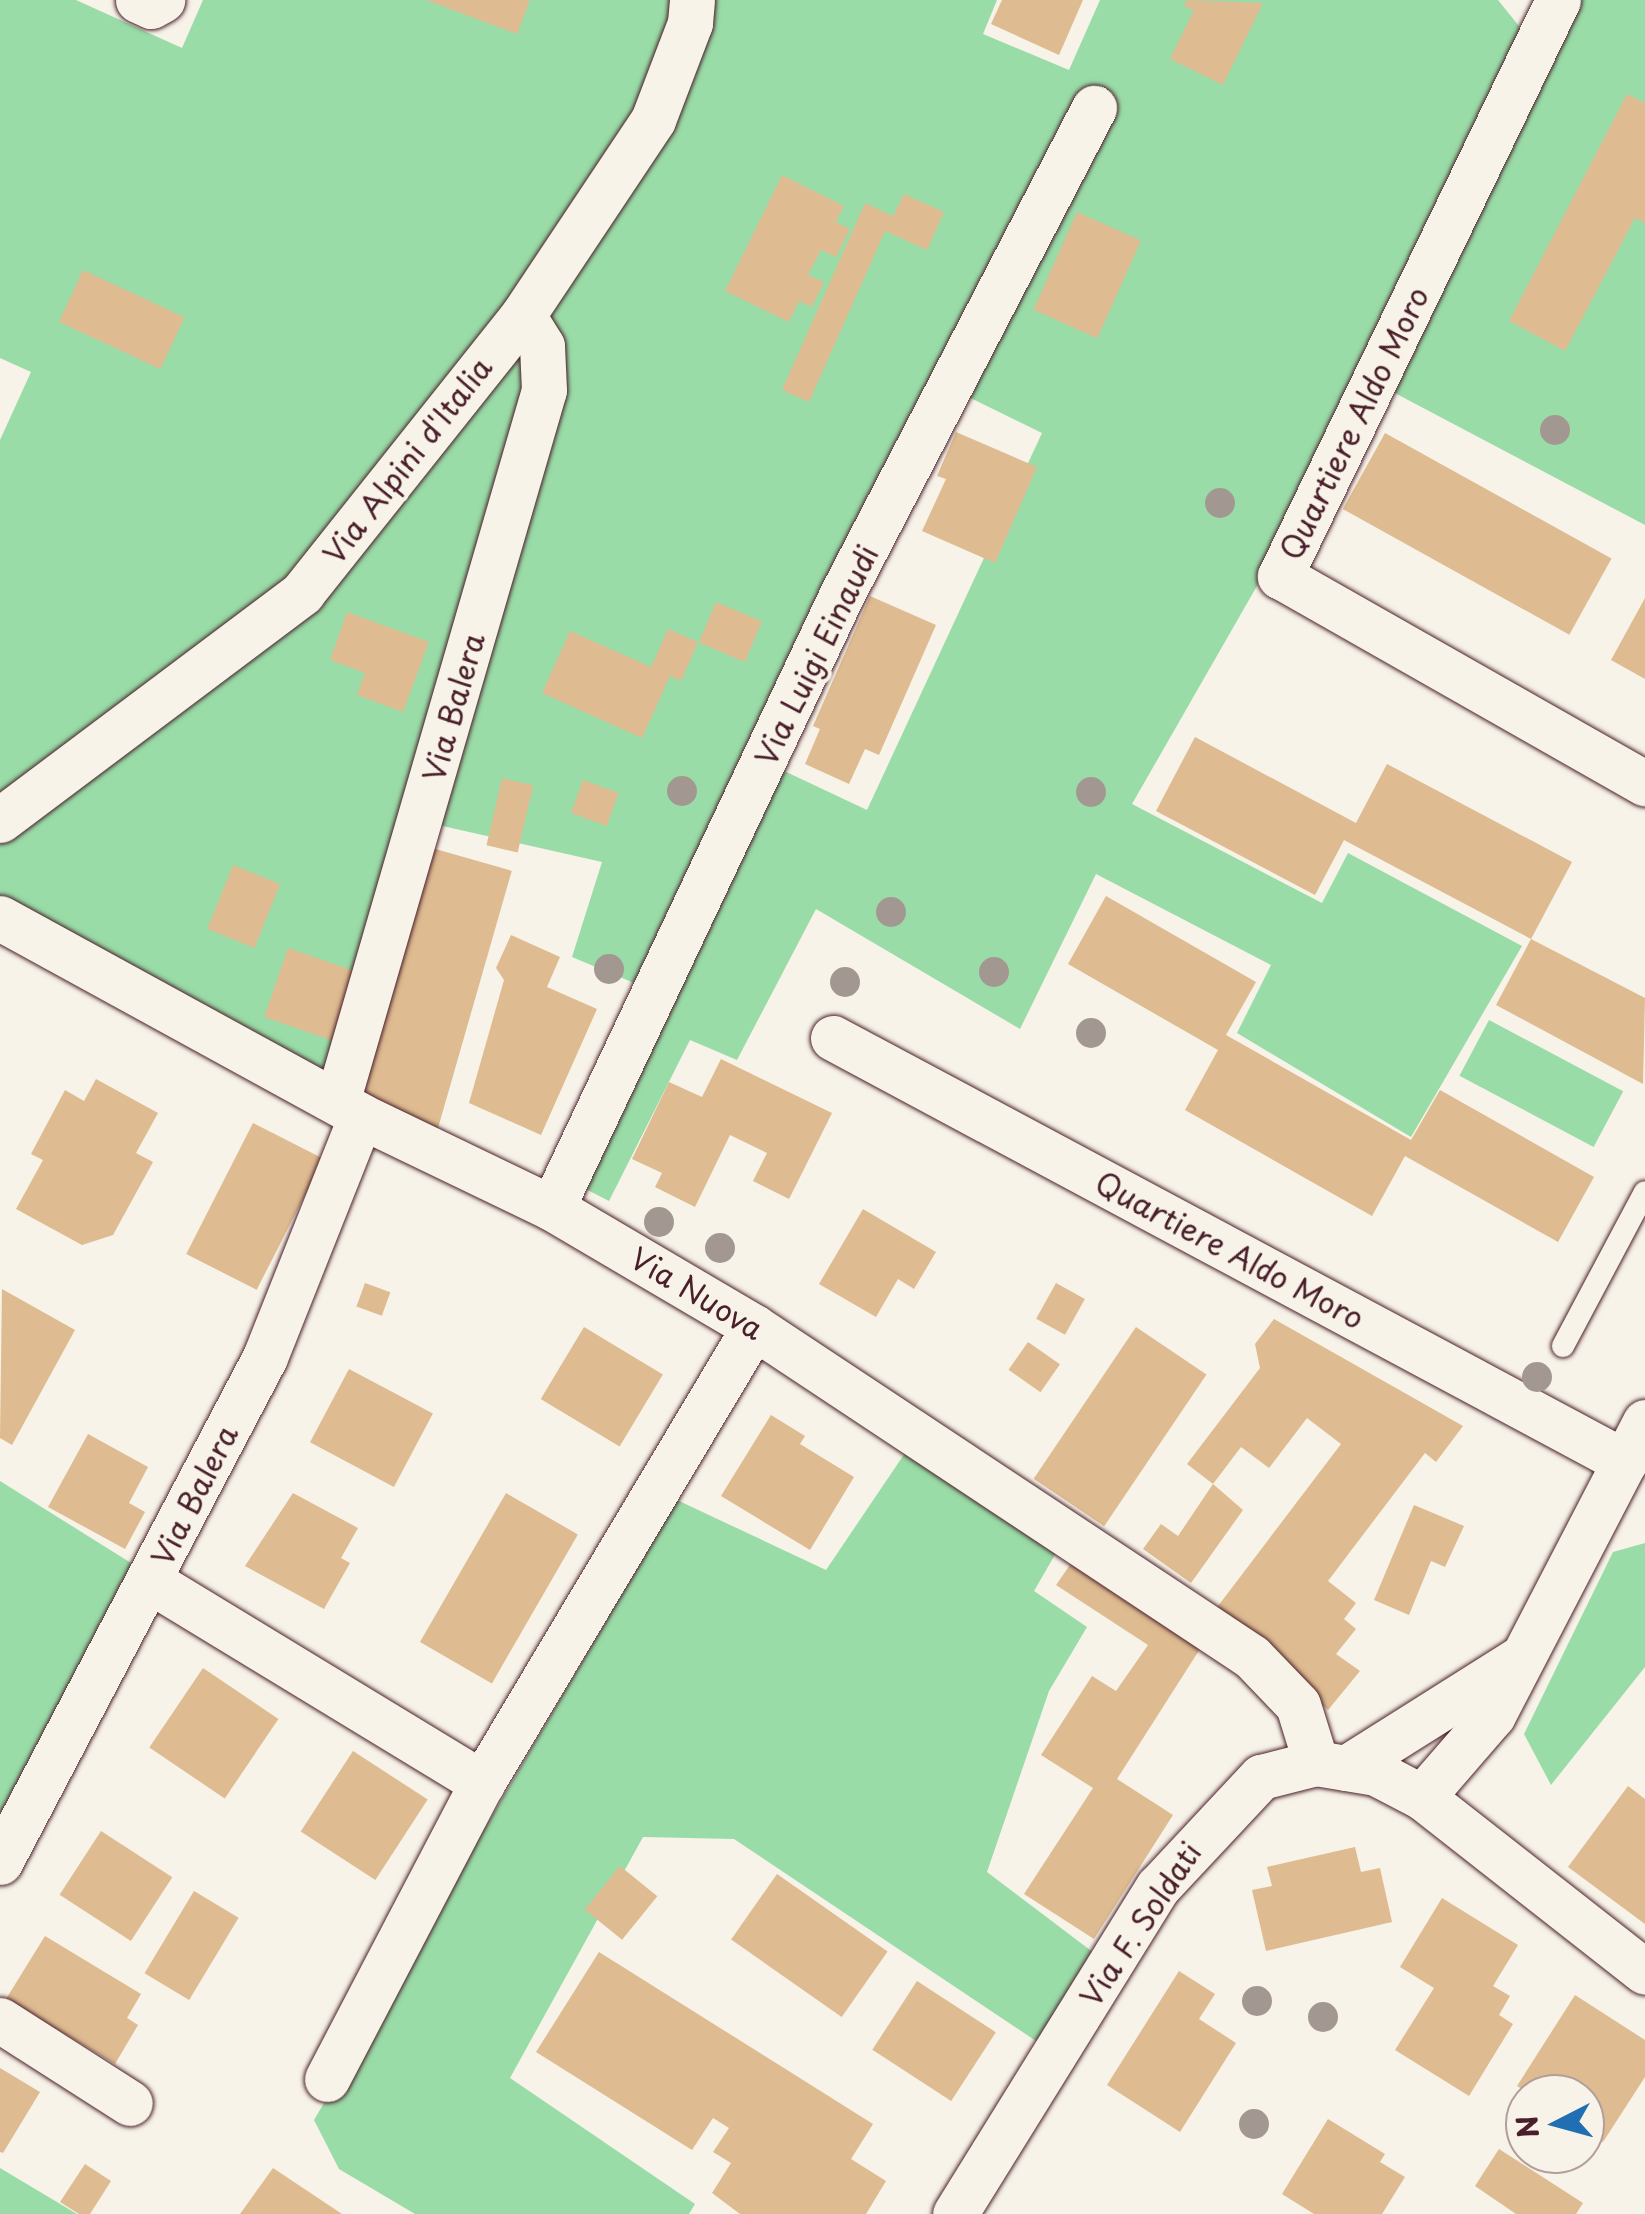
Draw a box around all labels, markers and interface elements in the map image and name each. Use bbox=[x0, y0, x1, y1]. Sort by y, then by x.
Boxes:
street label: Quartiere Aldo Moro bbox=[1272, 280, 1436, 566]
street label: Via Alpini d'Italia bbox=[315, 349, 499, 571]
street label: Via Luigi Einaudi bbox=[747, 538, 885, 772]
street label: Via Balera bbox=[415, 629, 491, 785]
street label: Quartiere Aldo Moro bbox=[1089, 1163, 1371, 1337]
street label: Via Nuova bbox=[624, 1239, 770, 1347]
street label: Via Balera bbox=[143, 1419, 245, 1571]
street label: Via F. Soldati bbox=[1072, 1836, 1208, 2012]
north arrow bbox=[1505, 2074, 1605, 2174]
text: N bbox=[1504, 2114, 1549, 2140]

